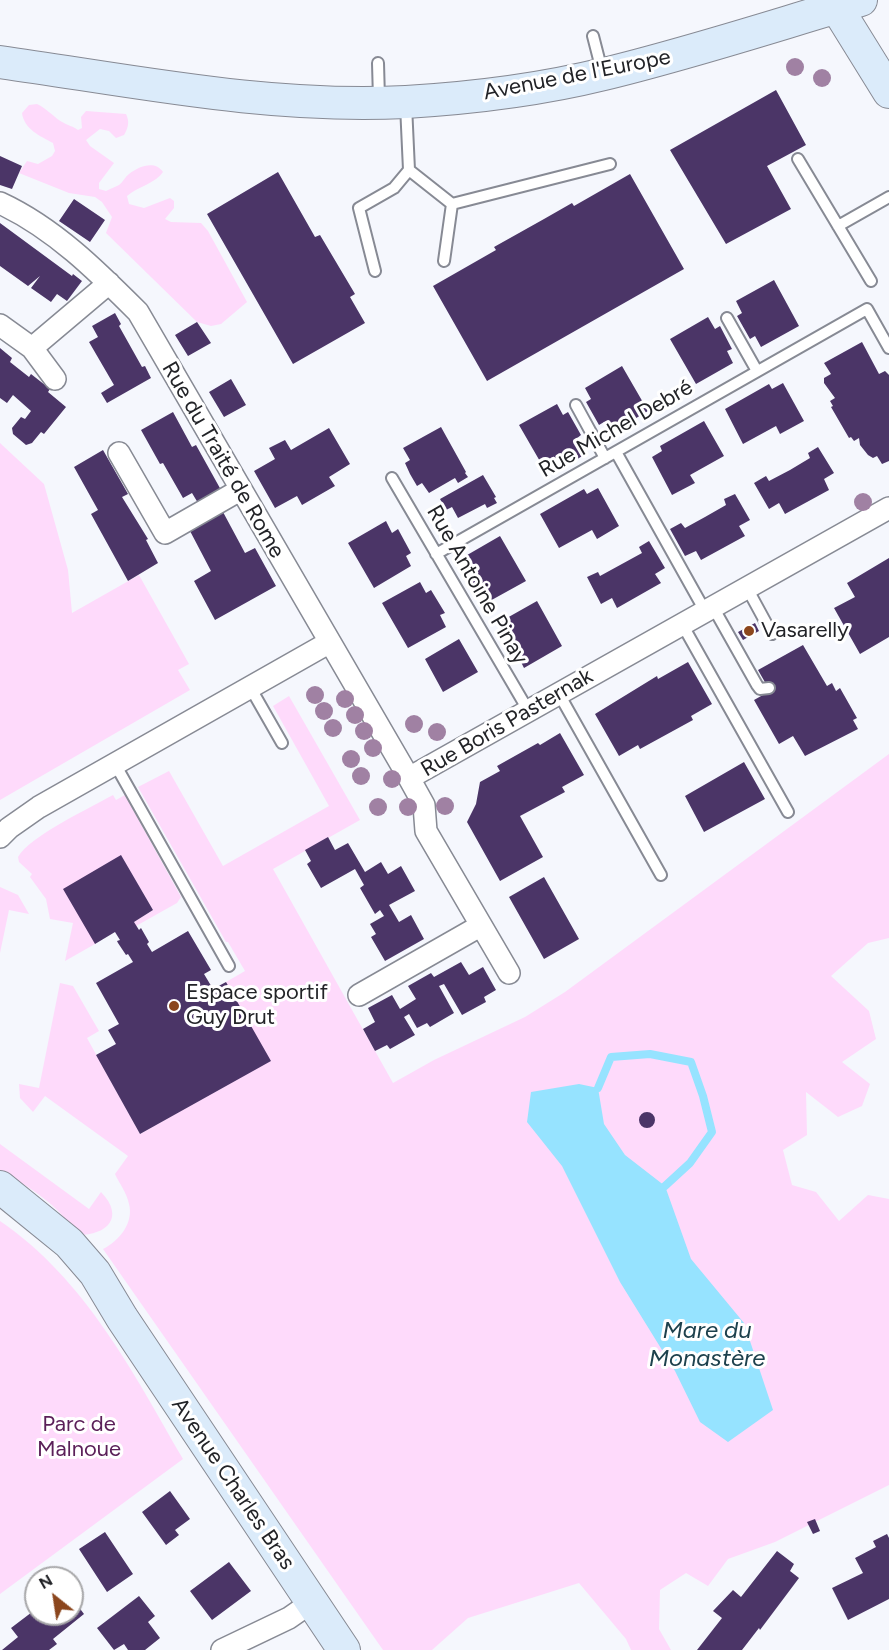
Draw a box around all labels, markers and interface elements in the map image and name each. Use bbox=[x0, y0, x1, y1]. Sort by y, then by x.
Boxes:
street label: Avenue de l'Europe bbox=[481, 44, 673, 106]
street label: Rue du Traité de Rome bbox=[156, 357, 290, 563]
street label: Rue Michel Debré bbox=[534, 374, 698, 484]
street label: Rue Antoine Pinay bbox=[421, 501, 533, 669]
place label: Vasarelly bbox=[761, 618, 849, 644]
marker: Vasarelly bbox=[742, 624, 756, 638]
street label: Rue Boris Pasternak bbox=[416, 663, 598, 783]
place label: Espace sportif Guy Drut bbox=[186, 980, 328, 1032]
marker: Espace sportif Guy Drut bbox=[167, 999, 181, 1013]
water label: Mare du Monastère bbox=[649, 1317, 765, 1373]
street label: Avenue Charles Bras bbox=[166, 1393, 300, 1575]
park label: Parc de Malnoue bbox=[37, 1412, 121, 1464]
north arrow bbox=[24, 1566, 84, 1626]
text: N bbox=[36, 1570, 56, 1593]

